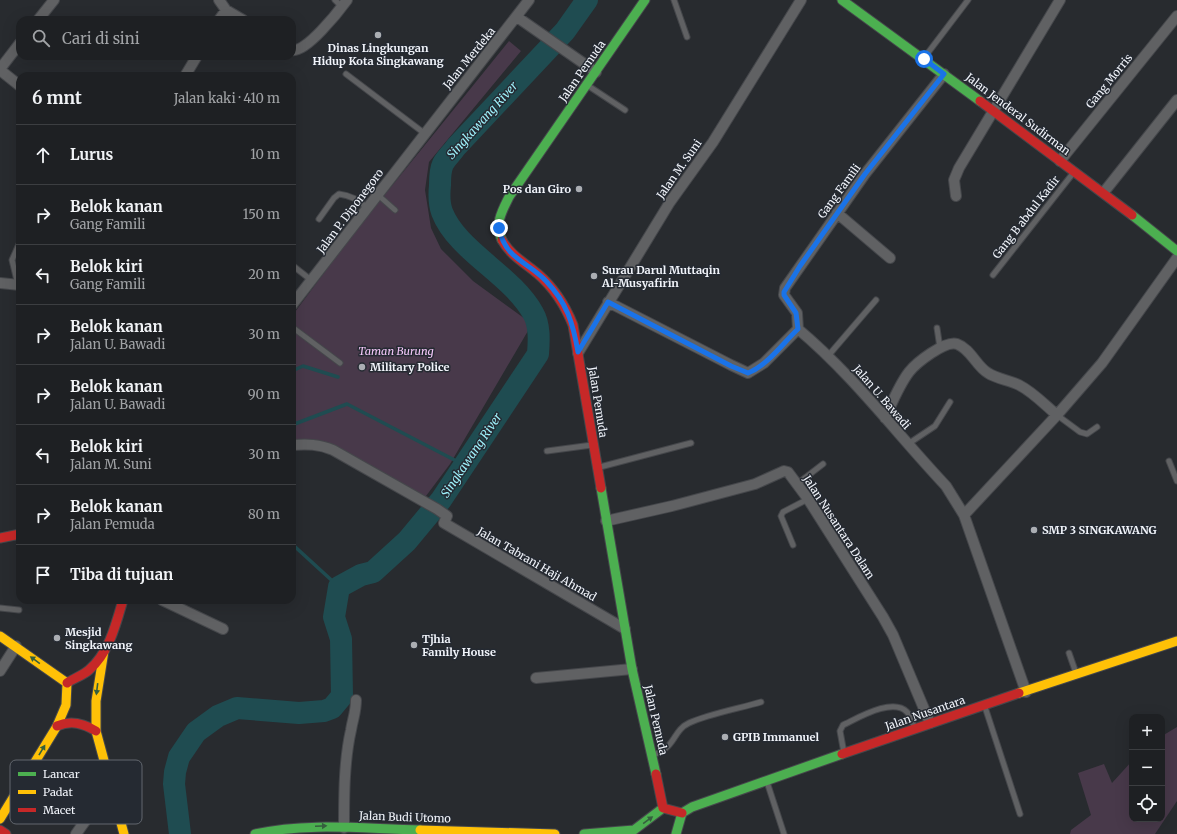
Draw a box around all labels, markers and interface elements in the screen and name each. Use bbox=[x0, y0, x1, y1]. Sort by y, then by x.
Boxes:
search box bbox=[16, 16, 296, 60]
street label: Jalan Merdeka bbox=[439, 24, 498, 92]
icon: search bbox=[30, 27, 52, 49]
text: Cari di sini bbox=[62, 29, 140, 48]
marker: Dinas Lingkungan Hidup Kota Singkawang bbox=[373, 30, 383, 40]
street label: Jalan Pemuda bbox=[555, 38, 608, 105]
place label: Dinas Lingkungan Hidup Kota Singkawang bbox=[312, 41, 444, 68]
route start bbox=[915, 50, 933, 68]
street label: Gang Morris bbox=[1083, 51, 1135, 111]
street label: Jalan Jenderal Sudirman bbox=[962, 69, 1074, 158]
water label: Singkawang River bbox=[443, 77, 521, 162]
text: 6 mnt bbox=[32, 87, 82, 109]
text: Jalan kaki · 410 m bbox=[174, 90, 280, 107]
street label: Jalan M. Suni bbox=[653, 136, 705, 202]
icon: ahead bbox=[32, 144, 54, 166]
text: Lurus bbox=[70, 145, 113, 164]
text: 10 m bbox=[250, 146, 280, 163]
street label: Gang Famili bbox=[815, 161, 864, 221]
street label: Jalan P. Diponegoro bbox=[313, 166, 387, 257]
street label: Gang B abdul Kadir bbox=[989, 173, 1063, 261]
place label: Pos dan Giro bbox=[503, 182, 571, 196]
marker: Pos dan Giro bbox=[574, 184, 584, 194]
text: Belok kanan bbox=[70, 197, 163, 216]
icon: right bbox=[32, 204, 54, 226]
text: 150 m bbox=[243, 206, 280, 223]
text: Gang Famili bbox=[70, 216, 145, 233]
route end bbox=[490, 219, 508, 237]
text: Belok kiri bbox=[70, 257, 143, 276]
place label: Surau Darul Muttaqin Al-Musyafirin bbox=[601, 263, 720, 290]
icon: left bbox=[32, 264, 54, 286]
text: 20 m bbox=[248, 266, 280, 283]
marker: Surau Darul Muttaqin Al-Musyafirin bbox=[589, 271, 599, 281]
text: Gang Famili bbox=[70, 276, 145, 293]
text: Belok kanan bbox=[70, 317, 163, 336]
icon: right bbox=[32, 324, 54, 346]
text: 30 m bbox=[248, 326, 280, 343]
text: Jalan U. Bawadi bbox=[70, 336, 165, 353]
park label: Taman Burung bbox=[358, 344, 434, 358]
place label: Military Police bbox=[370, 360, 450, 374]
street label: Jalan U. Bawadi bbox=[850, 361, 914, 432]
marker: Military Police bbox=[357, 362, 367, 372]
street label: Jalan Pemuda bbox=[585, 365, 611, 439]
text: Belok kanan bbox=[70, 377, 163, 396]
icon: right bbox=[32, 384, 54, 406]
text: 90 m bbox=[248, 386, 280, 403]
text: Jalan U. Bawadi bbox=[70, 396, 165, 413]
water label: Singkawang River bbox=[437, 409, 505, 500]
text: Belok kiri bbox=[70, 437, 143, 456]
icon: left bbox=[32, 444, 54, 466]
text: 30 m bbox=[248, 446, 280, 463]
text: Jalan M. Suni bbox=[70, 456, 152, 473]
street label: Jalan Nusantara Dalam bbox=[800, 472, 878, 582]
text: Belok kanan bbox=[70, 497, 163, 516]
icon: right bbox=[32, 504, 54, 526]
text: 80 m bbox=[248, 506, 280, 523]
text: Jalan Pemuda bbox=[70, 516, 155, 533]
place label: SMP 3 SINGKAWANG bbox=[1042, 523, 1157, 537]
street label: Jalan Tabrani Haji Ahmad bbox=[474, 524, 599, 604]
marker: SMP 3 SINGKAWANG bbox=[1029, 525, 1039, 535]
icon: arrive bbox=[32, 564, 54, 586]
text: Tiba di tujuan bbox=[70, 565, 173, 584]
place label: Mesjid Singkawang bbox=[65, 625, 132, 652]
place label: Tjhia Family House bbox=[422, 632, 496, 659]
marker: Mesjid Singkawang bbox=[52, 633, 62, 643]
marker: Tjhia Family House bbox=[409, 640, 419, 650]
one-way arrow bbox=[30, 656, 40, 664]
one-way arrow bbox=[94, 683, 100, 695]
street label: Jalan Pemuda bbox=[641, 683, 671, 757]
street label: Jalan Nusantara bbox=[882, 693, 967, 734]
map controls bbox=[1129, 714, 1165, 822]
button: + bbox=[1129, 714, 1165, 750]
place label: GPIB Immanuel bbox=[733, 730, 819, 744]
marker: GPIB Immanuel bbox=[720, 732, 730, 742]
one-way arrow bbox=[39, 744, 46, 756]
button: − bbox=[1129, 750, 1165, 786]
legend bbox=[10, 760, 142, 824]
text: Lancar bbox=[43, 767, 80, 781]
text: Padat bbox=[43, 785, 73, 799]
button: locate bbox=[1129, 786, 1165, 822]
text: Macet bbox=[43, 803, 76, 817]
street label: Jalan Budi Utomo bbox=[358, 808, 452, 826]
one-way arrow bbox=[642, 816, 653, 824]
one-way arrow bbox=[315, 822, 327, 829]

